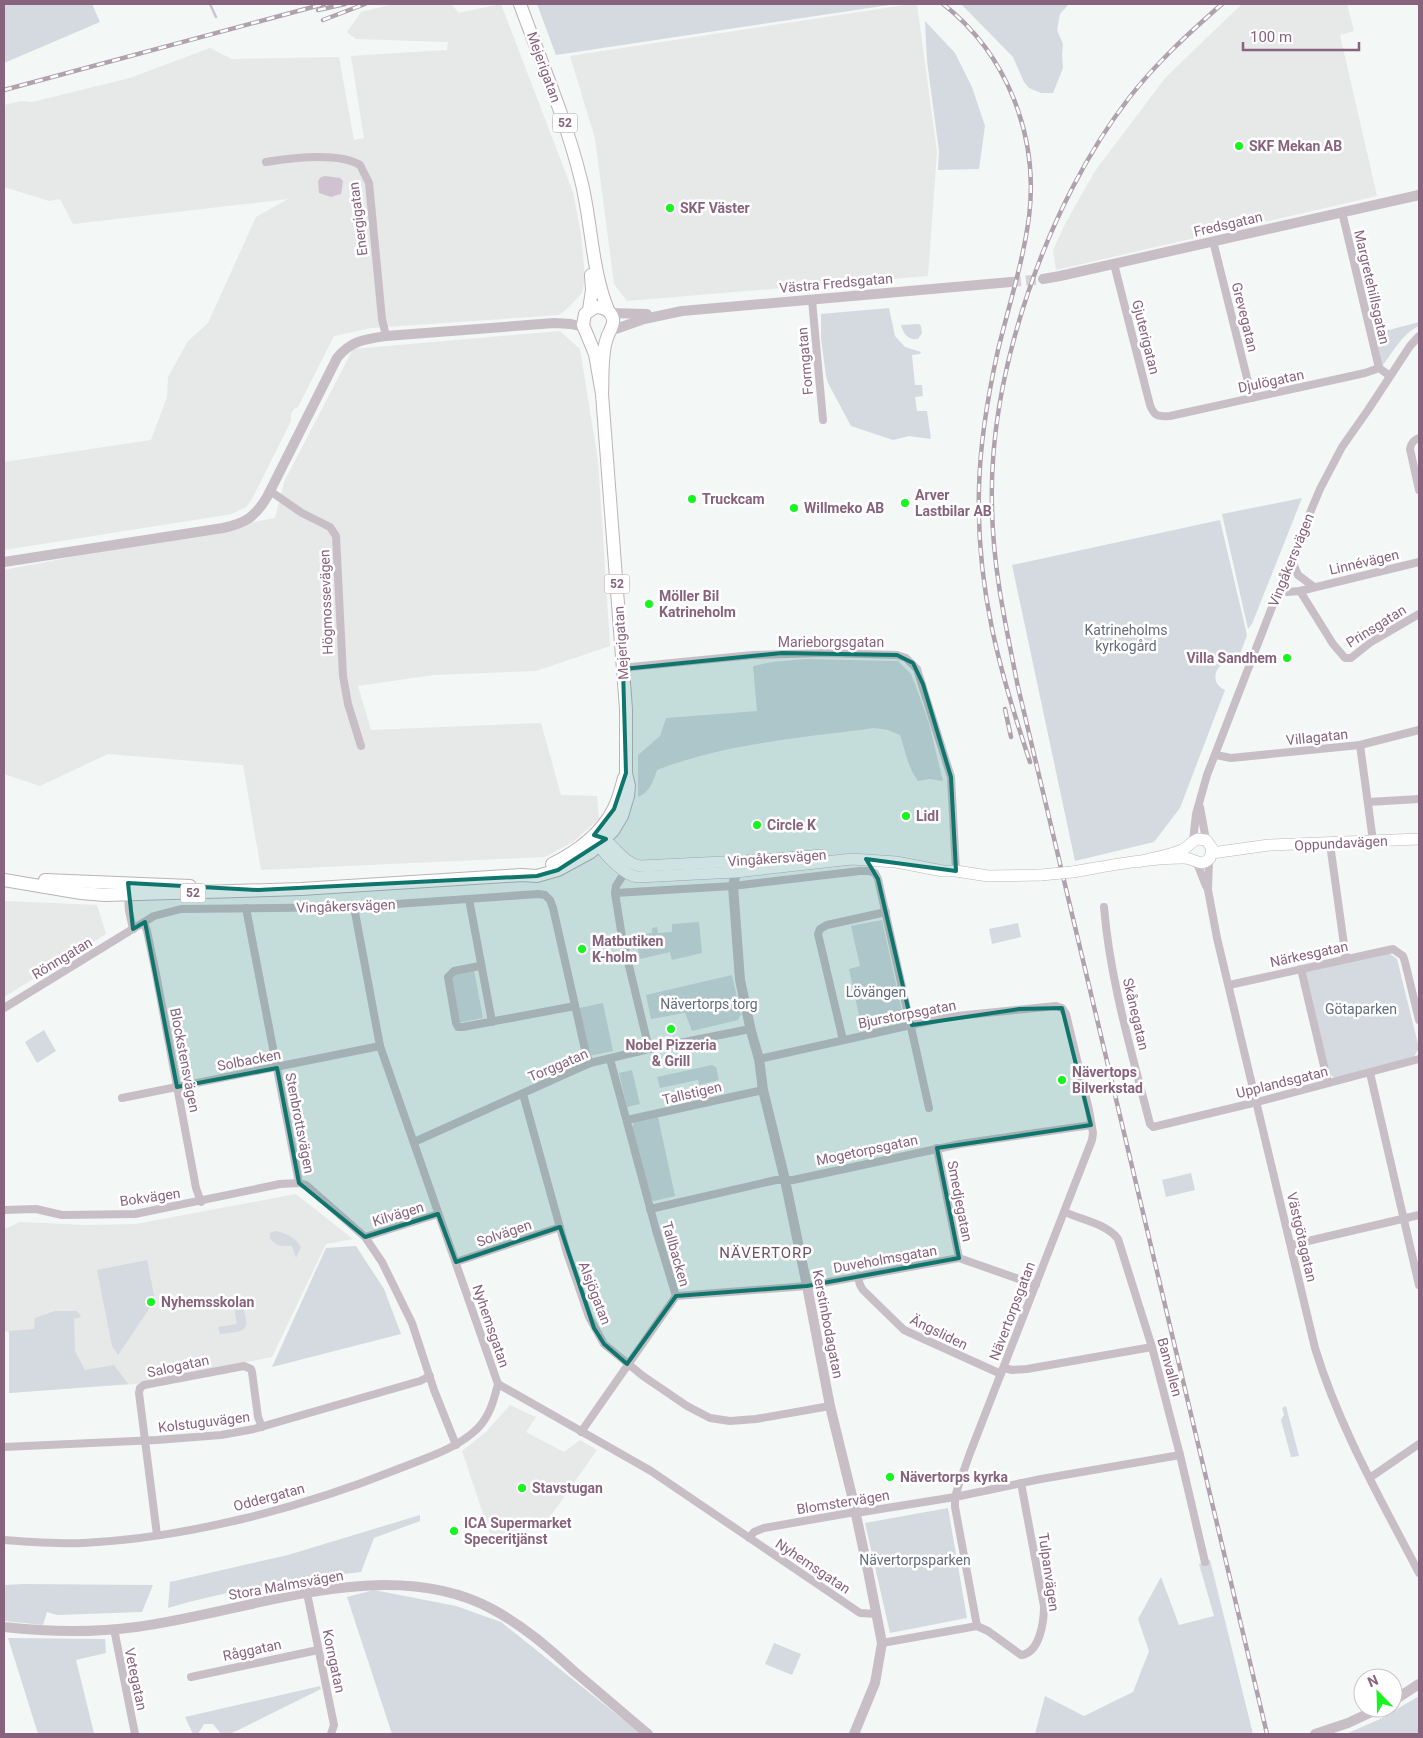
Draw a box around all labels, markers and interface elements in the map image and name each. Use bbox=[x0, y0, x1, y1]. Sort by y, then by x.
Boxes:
scale bar bbox=[1243, 20, 1359, 52]
text: 100 m bbox=[1250, 28, 1292, 46]
street label: Mejerigatan bbox=[524, 30, 564, 104]
road number: 52 bbox=[552, 114, 578, 132]
place label: SKF Mekan AB bbox=[1249, 138, 1342, 154]
marker: SKF Mekan AB bbox=[1233, 140, 1245, 152]
street label: Energigatan bbox=[346, 181, 370, 257]
place label: SKF Väster bbox=[680, 200, 750, 216]
marker: SKF Väster bbox=[664, 202, 676, 214]
street label: Fredsgatan bbox=[1192, 208, 1264, 240]
street label: Margretehillsgatan bbox=[1351, 228, 1393, 346]
street label: Västra Fredsgatan bbox=[779, 270, 893, 296]
street label: Grevegatan bbox=[1229, 281, 1261, 353]
street label: Gjuterigatan bbox=[1129, 298, 1163, 376]
street label: Formgatan bbox=[794, 326, 816, 396]
street label: Djulögatan bbox=[1237, 366, 1305, 396]
place label: Arver Lastbilar AB bbox=[915, 487, 992, 519]
place label: Truckcam bbox=[702, 491, 765, 507]
marker: Truckcam bbox=[686, 493, 698, 505]
marker: Arver Lastbilar AB bbox=[899, 497, 911, 509]
place label: Willmeko AB bbox=[804, 500, 884, 516]
marker: Willmeko AB bbox=[788, 502, 800, 514]
street label: Vingåkersvägen bbox=[1265, 511, 1317, 609]
street label: Linnévägen bbox=[1328, 546, 1400, 578]
street label: Högmossevägen bbox=[316, 549, 336, 655]
road number: 52 bbox=[604, 574, 630, 594]
place label: Möller Bil Katrineholm bbox=[659, 588, 736, 620]
marker: Möller Bil Katrineholm bbox=[643, 598, 655, 610]
street label: Prinsgatan bbox=[1343, 601, 1409, 651]
street label: Mejerigatan bbox=[610, 606, 632, 680]
park label: Katrineholms kyrkogård bbox=[1085, 622, 1167, 654]
street label: Marieborgsgatan bbox=[778, 634, 884, 650]
place label: Villa Sandhem bbox=[1186, 650, 1277, 666]
marker: Villa Sandhem bbox=[1281, 652, 1293, 664]
street label: Villagatan bbox=[1285, 726, 1349, 748]
place label: Lidl bbox=[916, 808, 939, 824]
marker: Lidl bbox=[900, 810, 912, 822]
place label: Circle K bbox=[767, 817, 816, 833]
marker: Circle K bbox=[751, 819, 763, 831]
street label: Oppundavägen bbox=[1294, 833, 1388, 853]
street label: Vingåkersvägen bbox=[727, 847, 827, 869]
road number: 52 bbox=[180, 884, 206, 902]
street label: Vingåkersvägen bbox=[296, 896, 396, 916]
place label: Matbutiken K-holm bbox=[592, 933, 664, 965]
street label: Rönngatan bbox=[29, 934, 95, 982]
street label: Närkesgatan bbox=[1269, 938, 1349, 970]
marker: Matbutiken K-holm bbox=[576, 943, 588, 955]
street label: Skånegatan bbox=[1120, 976, 1152, 1052]
park label: Lövängen bbox=[846, 984, 906, 1000]
park label: Nävertorps torg bbox=[660, 996, 758, 1012]
street label: Bjurstorpsgatan bbox=[857, 997, 957, 1031]
park label: Götaparken bbox=[1325, 1001, 1397, 1017]
street label: Blockstensvägen bbox=[167, 1006, 203, 1114]
marker: Nobel Pizzeria & Grill bbox=[665, 1023, 677, 1035]
place label: Nobel Pizzeria & Grill bbox=[625, 1037, 717, 1069]
street label: Torggatan bbox=[526, 1045, 590, 1085]
street label: Solbacken bbox=[216, 1046, 282, 1074]
street label: Upplandsgatan bbox=[1234, 1063, 1330, 1101]
place label: Nävertops Bilverkstad bbox=[1072, 1064, 1143, 1096]
street label: Stenbrottsvägen bbox=[282, 1071, 318, 1175]
marker: Nävertops Bilverkstad bbox=[1056, 1074, 1068, 1086]
street label: Tallstigen bbox=[661, 1078, 723, 1108]
street label: Mogetorpsgatan bbox=[815, 1131, 919, 1169]
street label: Smedjegatan bbox=[944, 1159, 976, 1243]
street label: Bokvägen bbox=[119, 1185, 181, 1209]
street label: Västgötagatan bbox=[1284, 1191, 1320, 1283]
street label: Kilvägen bbox=[370, 1199, 426, 1229]
street label: Solvägen bbox=[474, 1216, 534, 1250]
street label: Tallbacken bbox=[659, 1220, 693, 1288]
street label: Duveholmsgatan bbox=[832, 1242, 938, 1276]
district label: NÄVERTORP bbox=[719, 1244, 813, 1262]
street label: Alsjögatan bbox=[576, 1259, 614, 1327]
street label: Nävertorpsgatan bbox=[986, 1259, 1038, 1363]
street label: Kerstinbodagatan bbox=[810, 1268, 846, 1380]
street label: Nyhemsgatan bbox=[469, 1282, 513, 1370]
place label: Nyhemsskolan bbox=[161, 1294, 254, 1310]
marker: Nyhemsskolan bbox=[145, 1296, 157, 1308]
street label: Ängsliden bbox=[908, 1311, 970, 1353]
street label: Banvallen bbox=[1154, 1336, 1186, 1398]
street label: Salogatan bbox=[146, 1352, 210, 1380]
street label: Kolstuguvägen bbox=[157, 1408, 251, 1436]
place label: Nävertorps kyrka bbox=[900, 1469, 1009, 1485]
marker: Nävertorps kyrka bbox=[884, 1471, 896, 1483]
street label: Oddergatan bbox=[232, 1480, 306, 1514]
place label: Stavstugan bbox=[532, 1480, 603, 1496]
marker: Stavstugan bbox=[516, 1482, 528, 1494]
street label: Blomstervägen bbox=[795, 1487, 891, 1517]
place label: ICA Supermarket Speceritjänst bbox=[464, 1515, 572, 1547]
marker: ICA Supermarket Speceritjänst bbox=[448, 1525, 460, 1537]
street label: Tulpanvägen bbox=[1036, 1532, 1062, 1612]
street label: Nyhemsgatan bbox=[773, 1535, 853, 1597]
park label: Nävertorpsparken bbox=[859, 1552, 971, 1568]
street label: Stora Malmsvägen bbox=[227, 1567, 345, 1603]
street label: Korngatan bbox=[319, 1628, 349, 1694]
street label: Råggatan bbox=[221, 1636, 283, 1664]
street label: Vetegatan bbox=[122, 1646, 150, 1712]
north arrow bbox=[1353, 1668, 1403, 1718]
text: N bbox=[1365, 1672, 1381, 1690]

